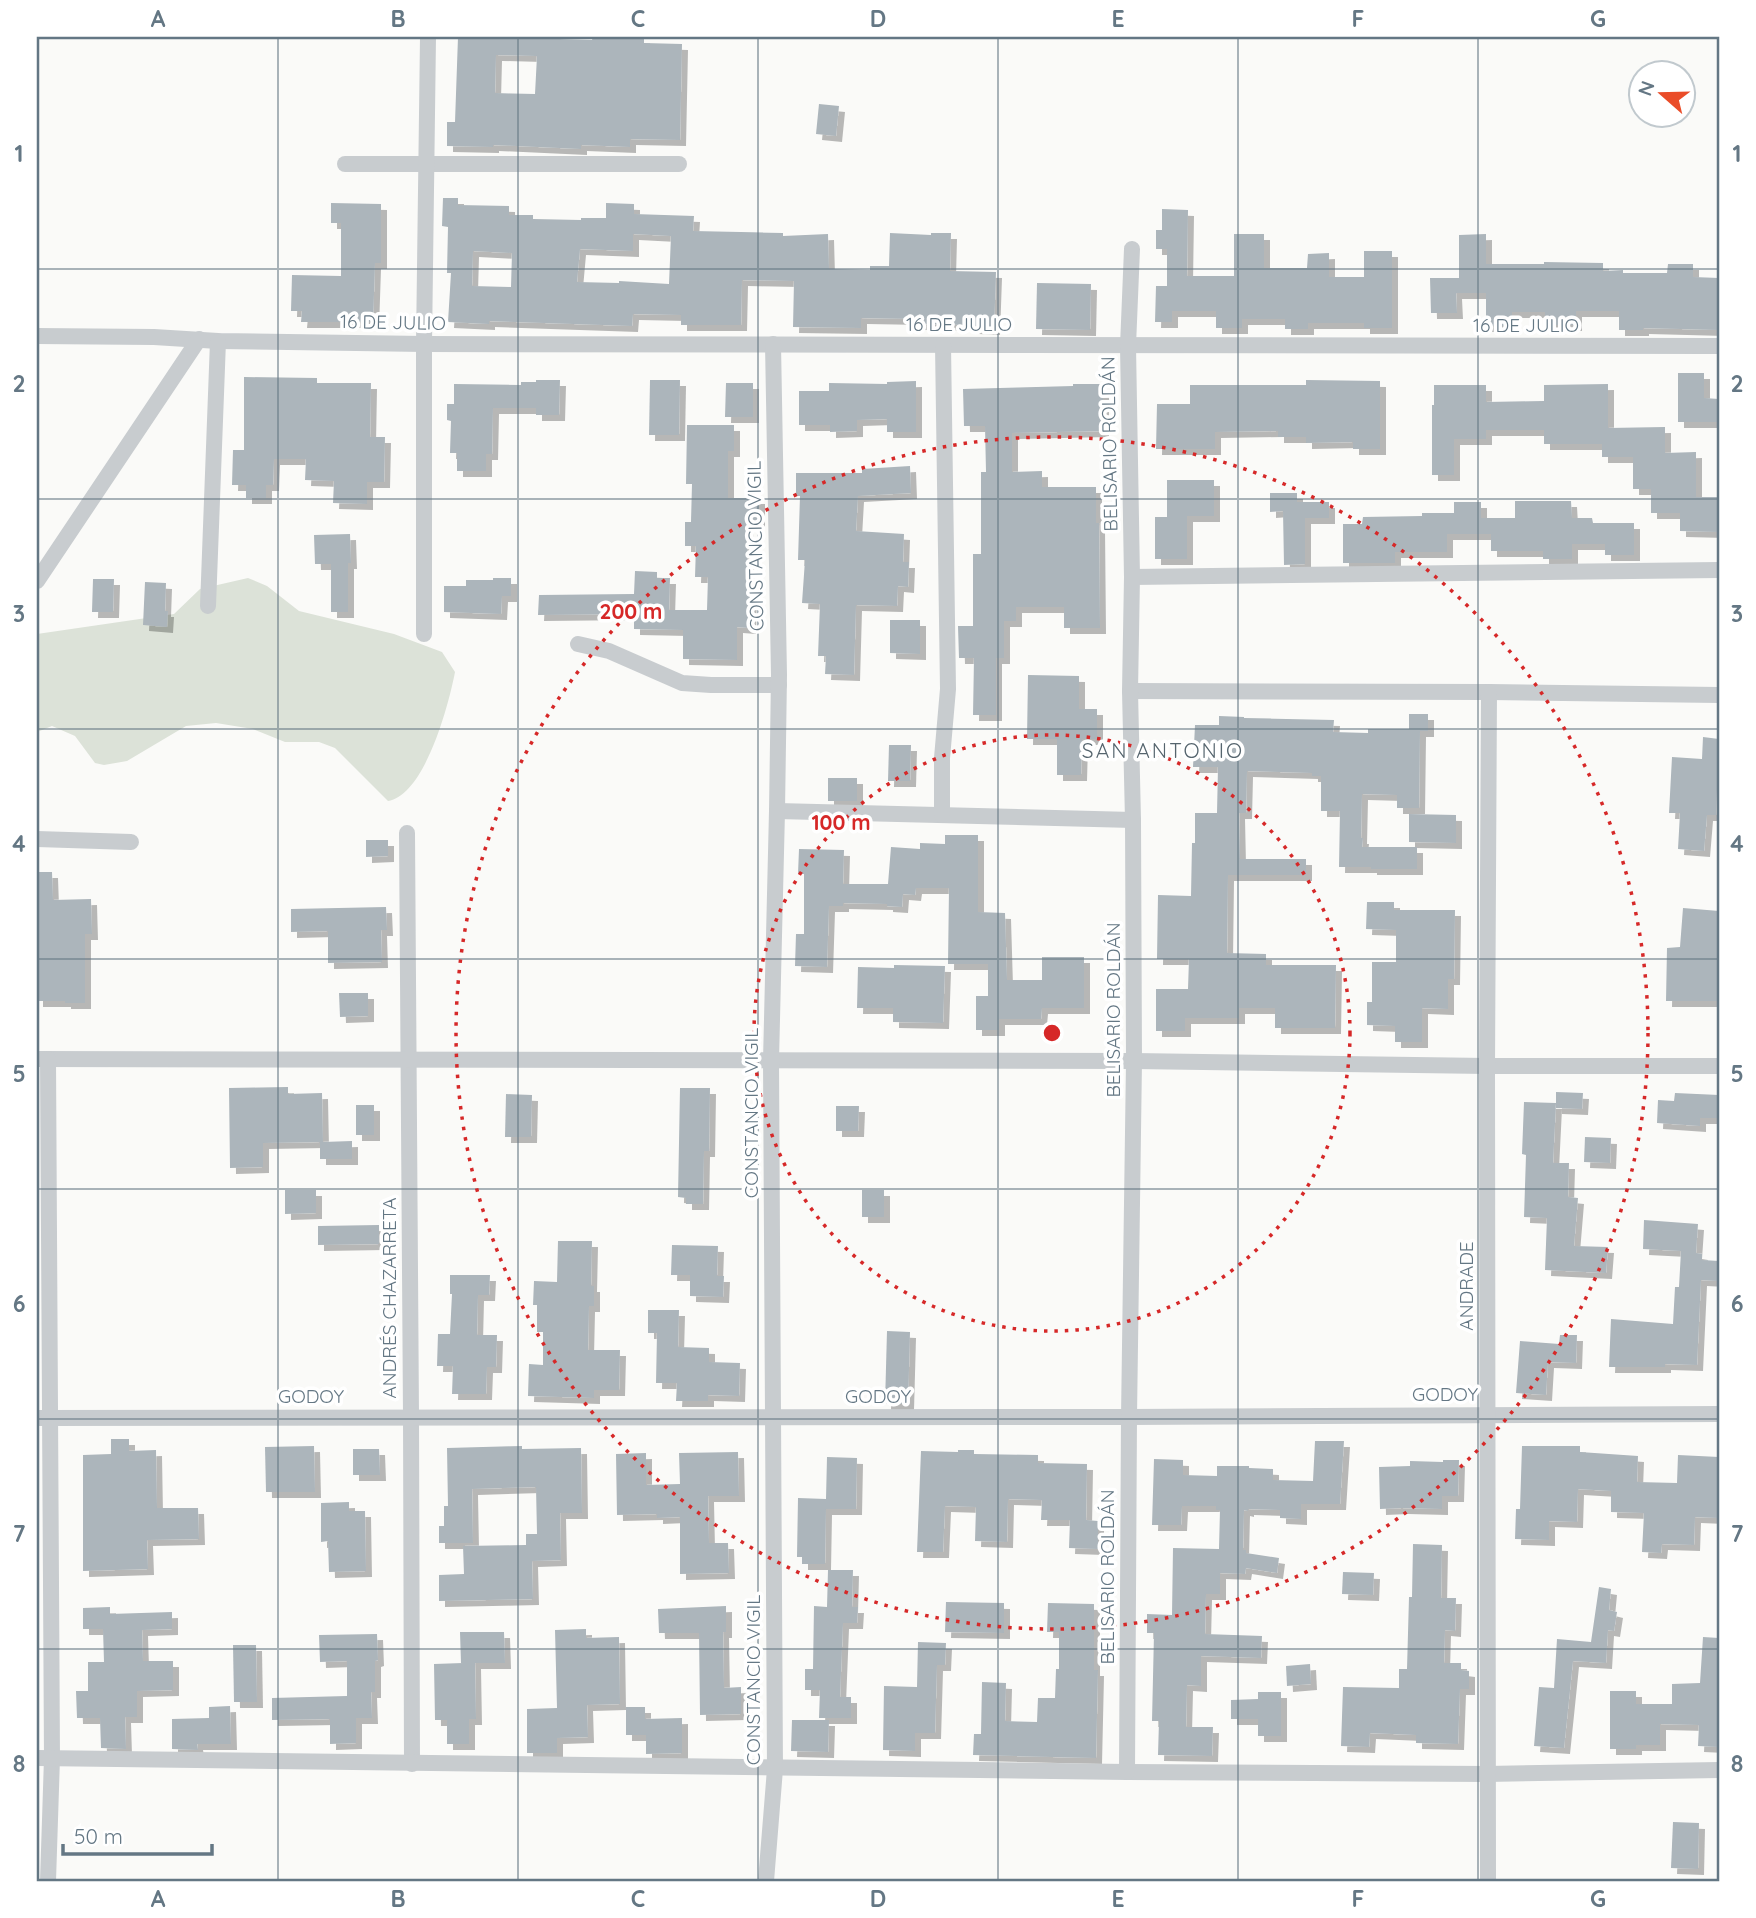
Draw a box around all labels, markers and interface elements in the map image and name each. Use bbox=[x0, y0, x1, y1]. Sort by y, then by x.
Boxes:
text: A bbox=[151, 4, 166, 33]
text: B bbox=[390, 4, 406, 33]
text: C bbox=[631, 4, 645, 33]
text: D bbox=[870, 4, 886, 33]
text: E bbox=[1111, 4, 1125, 33]
text: F bbox=[1352, 4, 1364, 33]
text: G bbox=[1590, 4, 1606, 33]
north arrow bbox=[1626, 60, 1696, 130]
text: N bbox=[1632, 78, 1660, 99]
text: 1 bbox=[15, 139, 23, 168]
text: 1 bbox=[1733, 139, 1741, 168]
street label: 16 DE JULIO bbox=[340, 309, 446, 335]
street label: 16 DE JULIO bbox=[906, 312, 1012, 336]
street label: 16 DE JULIO bbox=[1473, 313, 1579, 337]
street label: BELISARIO ROLDÁN bbox=[1095, 356, 1123, 532]
text: 2 bbox=[12, 369, 26, 398]
text: 2 bbox=[1730, 369, 1744, 398]
street label: CONSTANCIO VIGIL bbox=[742, 461, 768, 631]
text: 200 m bbox=[600, 598, 662, 624]
text: 3 bbox=[13, 599, 25, 628]
text: 3 bbox=[1731, 599, 1743, 628]
district label: SAN ANTONIO bbox=[1082, 737, 1244, 763]
text: 100 m bbox=[811, 809, 871, 835]
text: 4 bbox=[12, 829, 26, 858]
text: 4 bbox=[1730, 829, 1744, 858]
street label: BELISARIO ROLDÁN bbox=[1101, 922, 1125, 1098]
centre of rings bbox=[1040, 1021, 1064, 1045]
street label: CONSTANCIO VIGIL bbox=[739, 1028, 763, 1198]
text: 5 bbox=[12, 1059, 26, 1088]
text: 5 bbox=[1730, 1059, 1744, 1088]
street label: ANDRÉS CHAZARRETA bbox=[377, 1197, 401, 1399]
street label: ANDRADE bbox=[1454, 1241, 1478, 1331]
text: 6 bbox=[13, 1289, 25, 1318]
text: 6 bbox=[1731, 1289, 1743, 1318]
street label: GODOY bbox=[1412, 1382, 1478, 1406]
street label: GODOY bbox=[278, 1384, 344, 1408]
street label: GODOY bbox=[845, 1384, 911, 1408]
street label: BELISARIO ROLDÁN bbox=[1095, 1489, 1119, 1665]
text: 7 bbox=[13, 1519, 26, 1548]
text: 7 bbox=[1731, 1519, 1744, 1548]
street label: CONSTANCIO VIGIL bbox=[741, 1595, 765, 1765]
text: 8 bbox=[13, 1749, 25, 1778]
text: 8 bbox=[1731, 1749, 1743, 1778]
scale bar bbox=[63, 1813, 212, 1857]
text: 50 m bbox=[74, 1823, 123, 1849]
text: A bbox=[151, 1884, 166, 1913]
text: B bbox=[390, 1884, 406, 1913]
text: C bbox=[631, 1884, 645, 1913]
text: D bbox=[870, 1884, 886, 1913]
text: E bbox=[1111, 1884, 1125, 1913]
text: F bbox=[1352, 1884, 1364, 1913]
text: G bbox=[1590, 1884, 1606, 1913]

